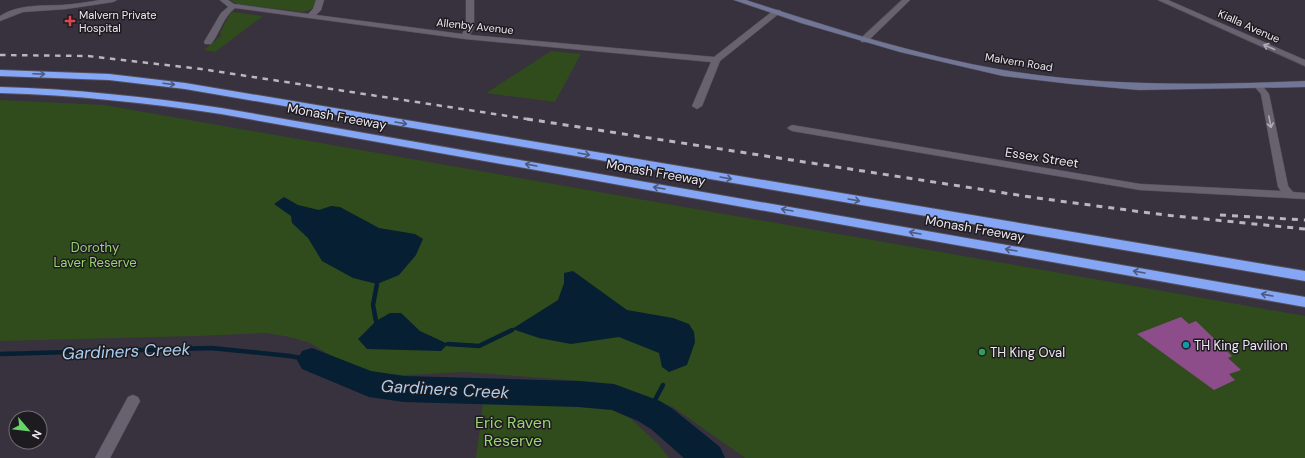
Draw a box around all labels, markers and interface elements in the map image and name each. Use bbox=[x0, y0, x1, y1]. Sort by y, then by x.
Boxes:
street label: Kialla Avenue bbox=[1216, 6, 1282, 46]
place label: Malvern Private Hospital bbox=[79, 8, 157, 35]
marker: Malvern Private Hospital bbox=[64, 15, 76, 27]
street label: Allenby Avenue bbox=[436, 15, 514, 37]
one-way arrow bbox=[1264, 43, 1276, 50]
street label: Malvern Road bbox=[984, 50, 1054, 74]
one-way arrow bbox=[32, 70, 45, 78]
one-way arrow bbox=[162, 80, 175, 88]
street label: Monash Freeway bbox=[286, 99, 388, 134]
one-way arrow bbox=[1267, 115, 1275, 128]
one-way arrow bbox=[394, 119, 407, 127]
street label: Essex Street bbox=[1004, 143, 1080, 172]
one-way arrow bbox=[577, 150, 590, 158]
street label: Monash Freeway bbox=[605, 155, 707, 190]
one-way arrow bbox=[525, 161, 538, 169]
one-way arrow bbox=[719, 174, 732, 182]
one-way arrow bbox=[653, 184, 666, 192]
one-way arrow bbox=[847, 196, 860, 204]
one-way arrow bbox=[781, 206, 794, 214]
street label: Monash Freeway bbox=[924, 211, 1026, 246]
one-way arrow bbox=[909, 229, 922, 237]
park label: Dorothy Laver Reserve bbox=[53, 239, 137, 271]
one-way arrow bbox=[1004, 245, 1017, 253]
one-way arrow bbox=[1132, 268, 1145, 276]
one-way arrow bbox=[1260, 291, 1273, 299]
place label: TH King Pavilion bbox=[1194, 337, 1288, 354]
water label: Gardiners Creek bbox=[61, 338, 191, 364]
marker: TH King Pavilion bbox=[1181, 340, 1191, 350]
place label: TH King Oval bbox=[990, 344, 1065, 361]
marker: TH King Oval bbox=[977, 347, 987, 357]
water label: Gardiners Creek bbox=[380, 375, 510, 403]
north arrow bbox=[8, 410, 48, 450]
park label: Eric Raven Reserve bbox=[475, 412, 551, 451]
text: N bbox=[29, 428, 45, 442]

